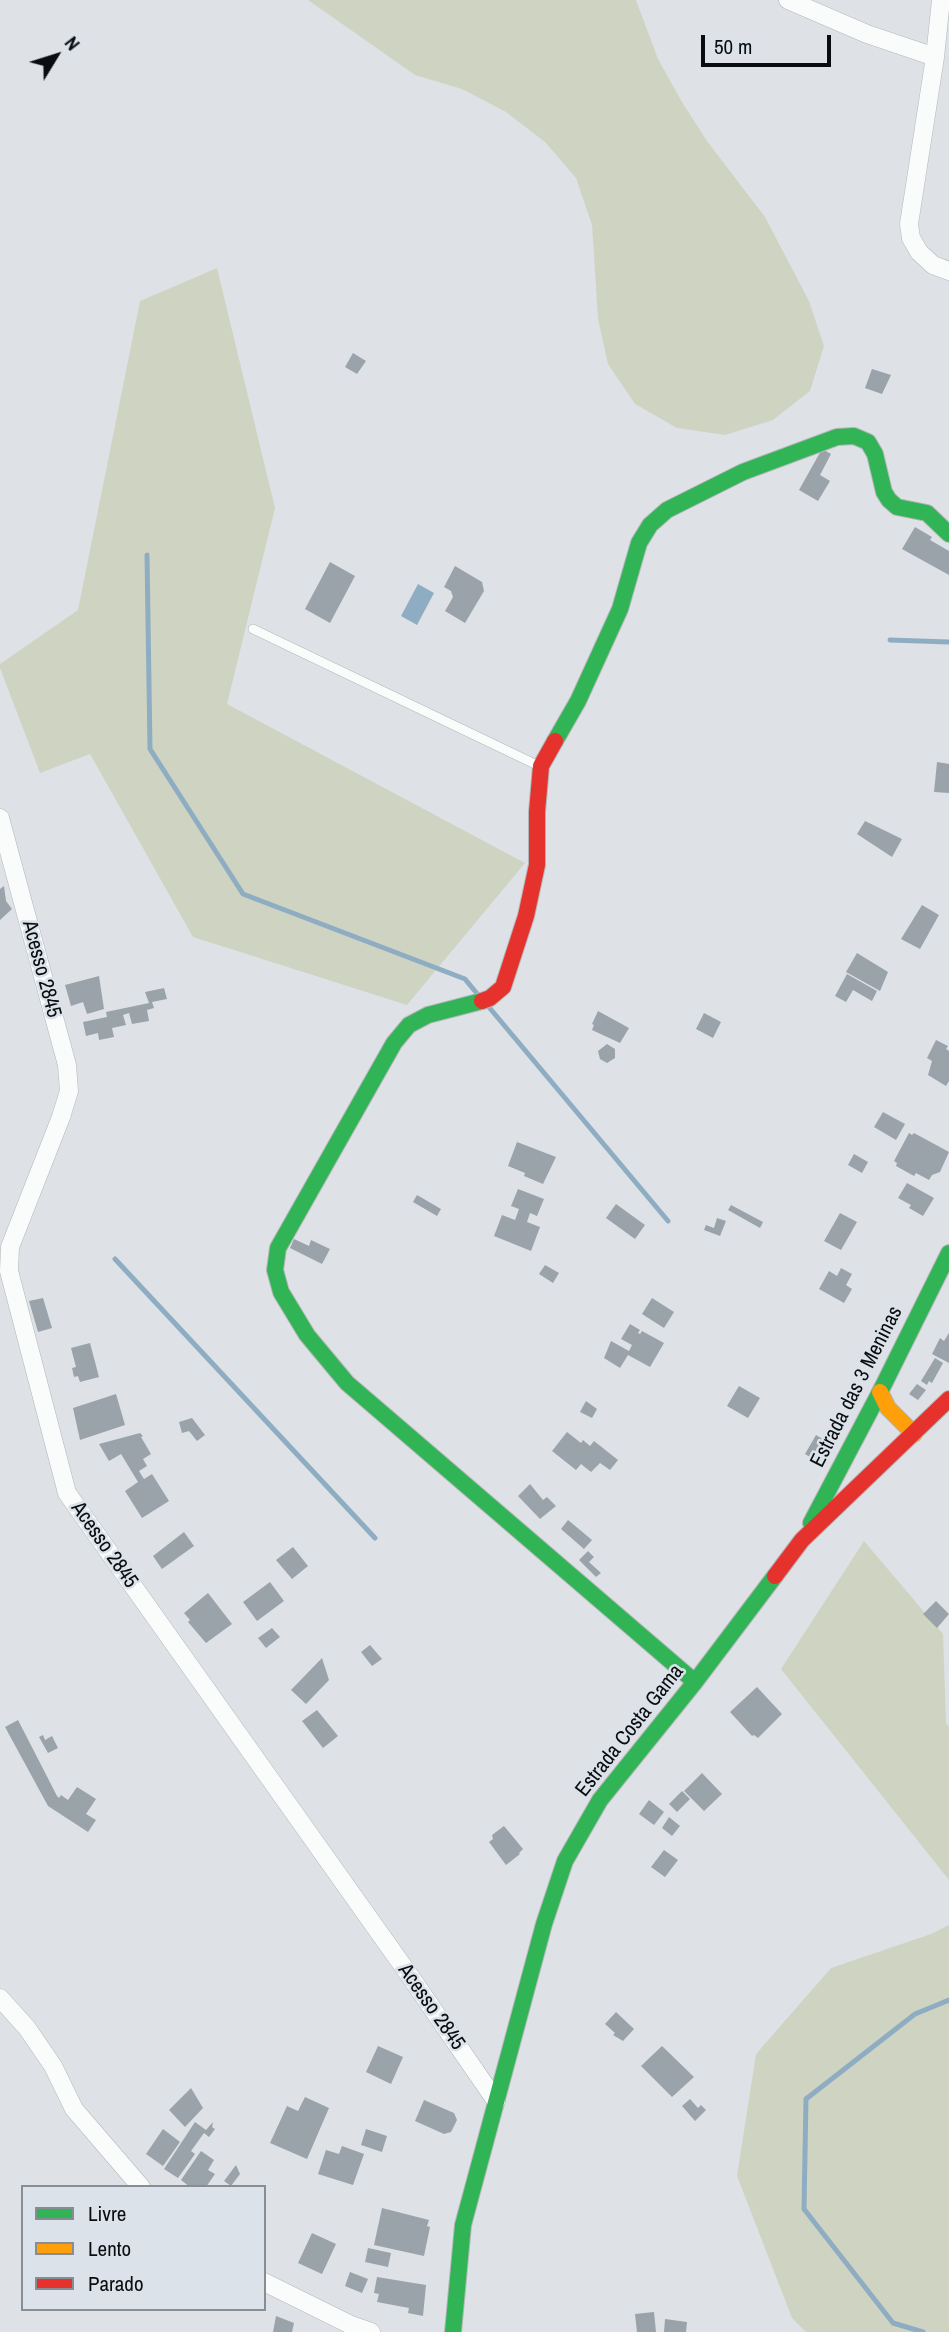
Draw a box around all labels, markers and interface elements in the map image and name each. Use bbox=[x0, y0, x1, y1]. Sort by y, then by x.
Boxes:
north arrow bbox=[21, 21, 91, 91]
scale bar bbox=[704, 21, 834, 65]
text: N bbox=[59, 31, 86, 56]
text: 50 m bbox=[714, 32, 752, 61]
street label: Acesso 2845 bbox=[16, 918, 66, 1020]
street label: Estrada das 3 Meninas bbox=[806, 1302, 908, 1472]
street label: Acesso 2845 bbox=[65, 1497, 143, 1593]
street label: Estrada Costa Gama bbox=[571, 1660, 689, 1802]
street label: Acesso 2845 bbox=[392, 1959, 470, 2055]
legend bbox=[21, 2185, 266, 2311]
text: Livre bbox=[88, 2199, 126, 2228]
text: Lento bbox=[88, 2234, 131, 2263]
text: Parado bbox=[88, 2269, 144, 2298]

